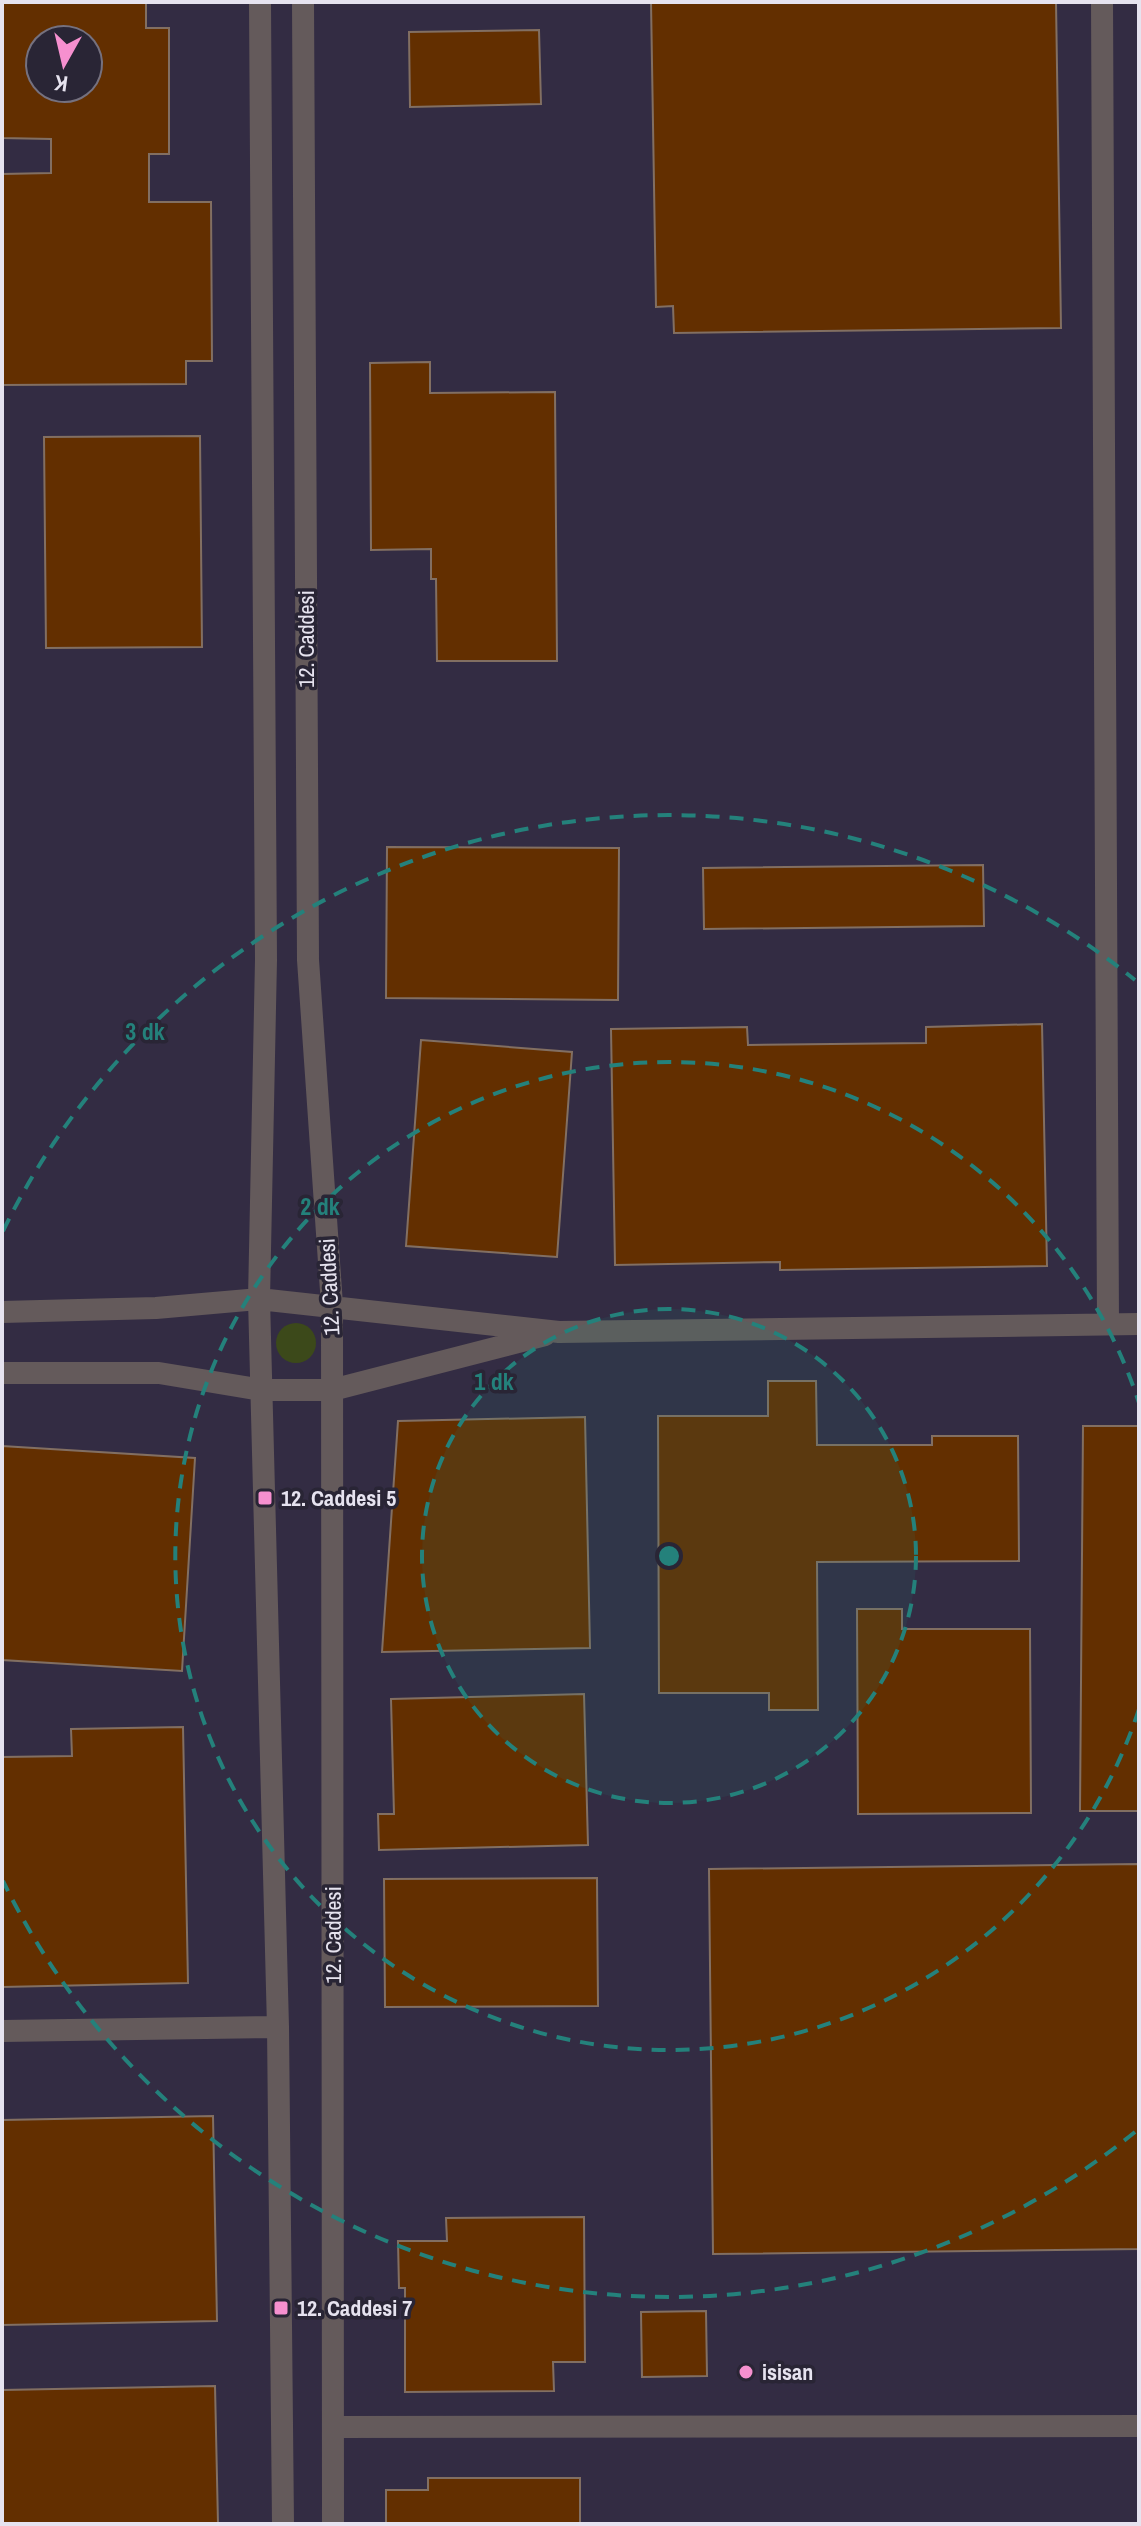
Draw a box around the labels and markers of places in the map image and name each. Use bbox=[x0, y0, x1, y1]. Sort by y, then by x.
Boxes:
place label: 12. Caddesi 5 bbox=[281, 1483, 396, 1513]
marker: 12. Caddesi 5 bbox=[256, 1489, 274, 1507]
centre of rings bbox=[655, 1542, 683, 1570]
place label: 12. Caddesi 7 bbox=[297, 2293, 412, 2323]
marker: 12. Caddesi 7 bbox=[272, 2299, 290, 2317]
place label: isisan bbox=[762, 2357, 813, 2387]
marker: isisan bbox=[737, 2363, 755, 2381]

